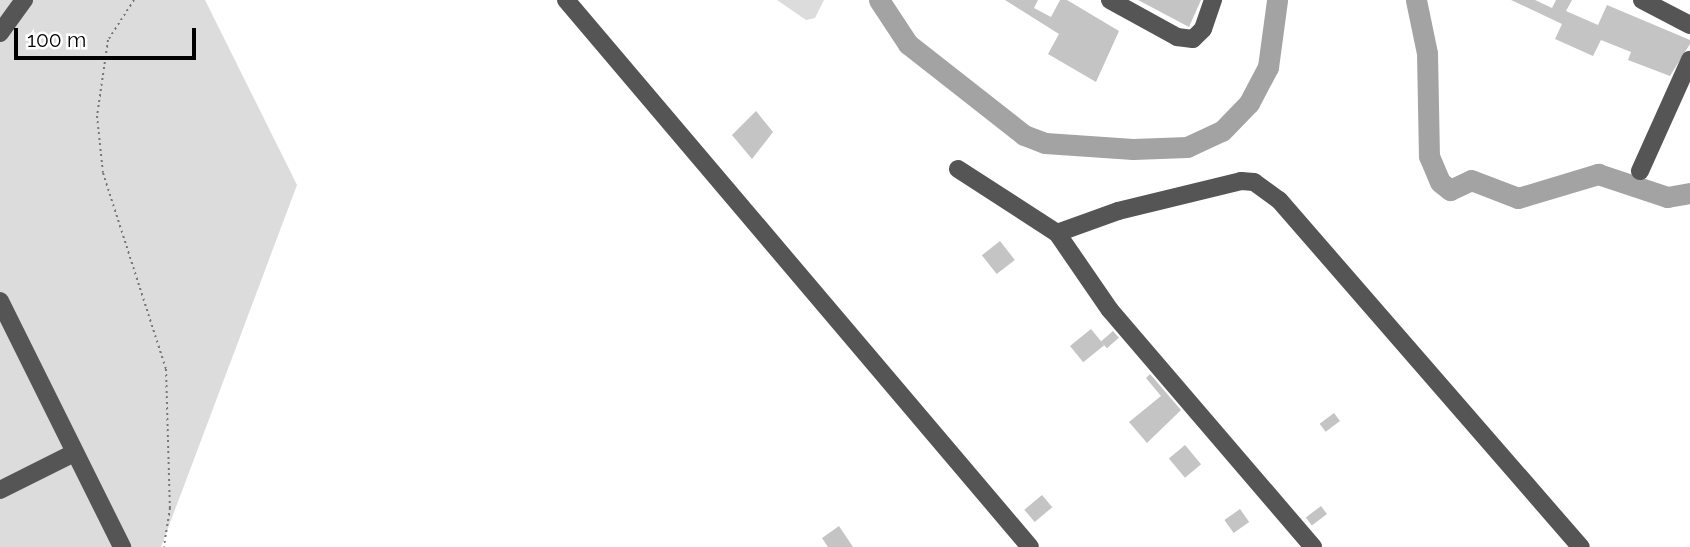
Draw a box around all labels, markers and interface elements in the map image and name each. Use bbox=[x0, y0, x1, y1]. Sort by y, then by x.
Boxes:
scale bar bbox=[18, 14, 200, 58]
text: 100 m bbox=[27, 27, 86, 52]

